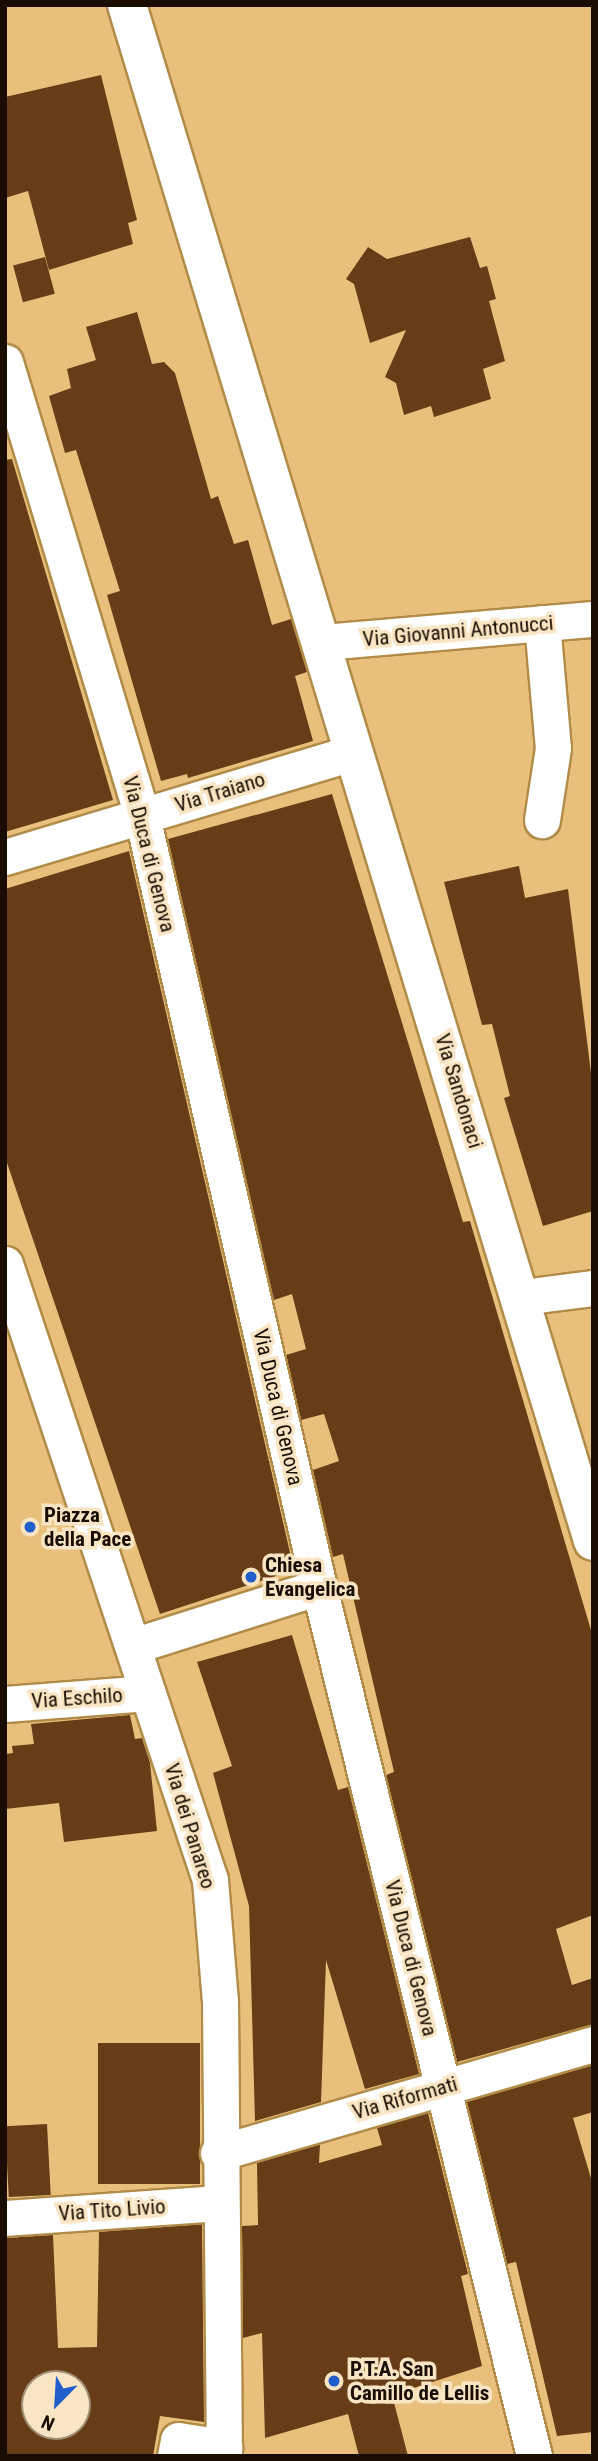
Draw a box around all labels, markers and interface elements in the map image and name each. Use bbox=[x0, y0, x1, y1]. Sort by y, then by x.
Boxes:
street label: Via Giovanni Antonucci bbox=[362, 610, 554, 652]
street label: Via Traiano bbox=[172, 766, 268, 818]
street label: Via Duca di Genova bbox=[117, 773, 181, 935]
street label: Via Sandonaci bbox=[430, 1031, 488, 1151]
street label: Via Duca di Genova bbox=[248, 1326, 308, 1488]
place label: Piazza della Pace bbox=[44, 1502, 131, 1552]
marker: Piazza della Pace bbox=[22, 1519, 38, 1535]
place label: Chiesa Evangelica bbox=[265, 1552, 355, 1602]
marker: Chiesa Evangelica bbox=[243, 1569, 259, 1585]
street label: Via Eschilo bbox=[30, 1682, 124, 1714]
street label: Via dei Panareo bbox=[159, 1760, 221, 1892]
street label: Via Duca di Genova bbox=[379, 1877, 443, 2039]
street label: Via Riformati bbox=[350, 2071, 460, 2125]
street label: Via Tito Livio bbox=[57, 2194, 167, 2226]
place label: P.T.A. San Camillo de Lellis bbox=[350, 2356, 489, 2406]
north arrow bbox=[21, 2370, 91, 2440]
marker: P.T.A. San Camillo de Lellis bbox=[324, 2371, 344, 2391]
text: N bbox=[38, 2410, 58, 2436]

